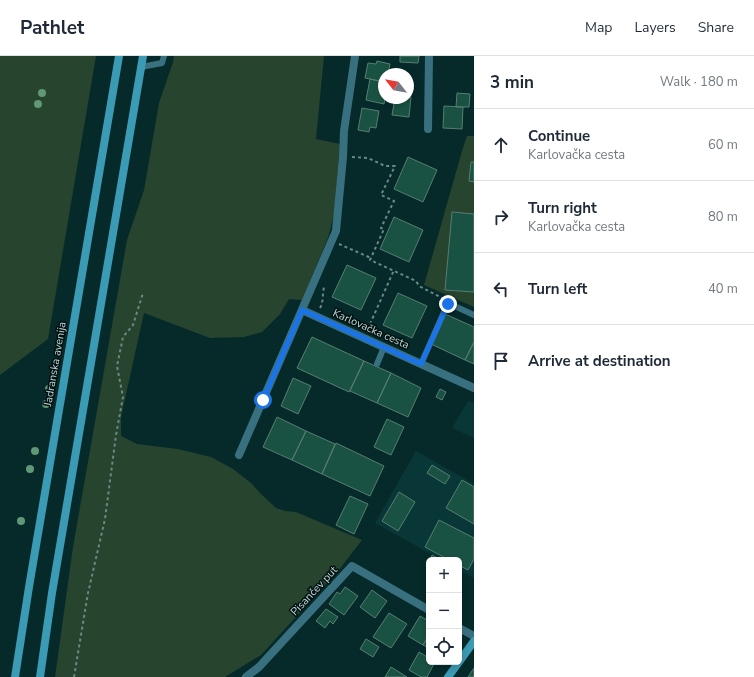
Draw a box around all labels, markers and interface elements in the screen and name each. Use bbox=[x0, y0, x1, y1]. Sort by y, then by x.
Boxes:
text: Pathlet bbox=[20, 15, 84, 41]
text: Map bbox=[585, 18, 612, 37]
text: Layers bbox=[634, 18, 676, 37]
text: Share bbox=[698, 18, 734, 37]
north arrow bbox=[378, 68, 414, 104]
text: 3 min bbox=[490, 71, 534, 94]
text: Walk · 180 m bbox=[660, 73, 738, 91]
text: Continue bbox=[528, 126, 590, 146]
icon: ahead bbox=[490, 134, 512, 156]
text: 60 m bbox=[708, 136, 738, 154]
text: Karlovačka cesta bbox=[528, 146, 625, 164]
text: Turn right bbox=[528, 198, 597, 218]
icon: right bbox=[490, 206, 512, 228]
text: 80 m bbox=[708, 208, 738, 226]
text: Karlovačka cesta bbox=[528, 218, 625, 236]
icon: left bbox=[490, 278, 512, 300]
text: Turn left bbox=[528, 279, 587, 299]
text: 40 m bbox=[708, 280, 738, 298]
route end bbox=[439, 295, 457, 313]
street label: Karlovačka cesta bbox=[330, 305, 412, 353]
street label: Jadranska avenija bbox=[40, 320, 70, 408]
icon: arrive bbox=[490, 350, 512, 372]
text: Arrive at destination bbox=[528, 351, 671, 371]
route start bbox=[254, 391, 272, 409]
map controls bbox=[426, 557, 462, 665]
button: + bbox=[426, 557, 462, 593]
street label: Pisančev put bbox=[287, 563, 341, 619]
button: − bbox=[426, 593, 462, 629]
button: locate bbox=[426, 629, 462, 665]

